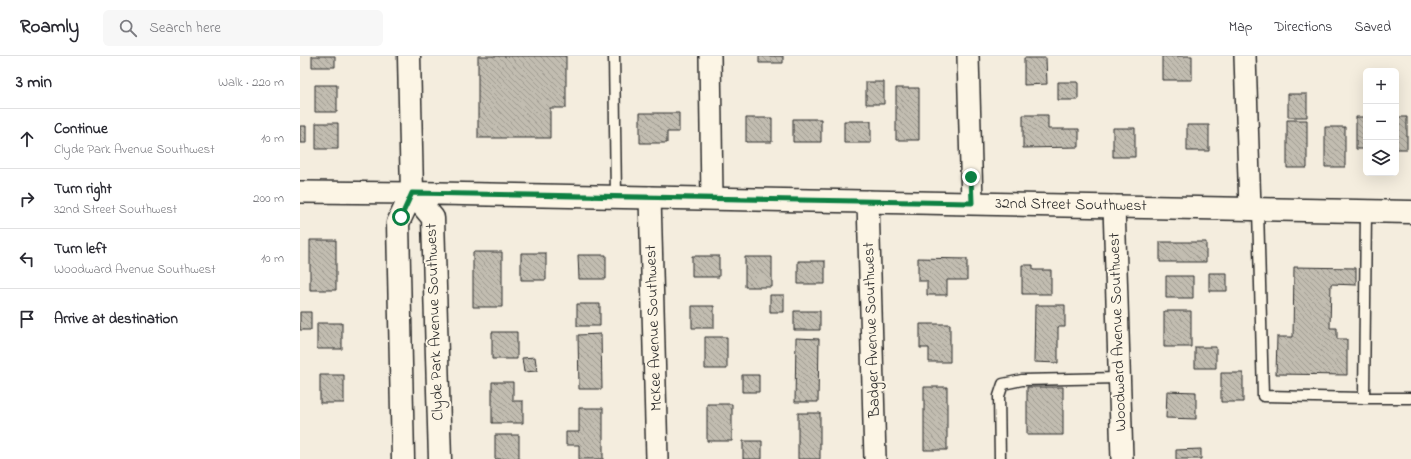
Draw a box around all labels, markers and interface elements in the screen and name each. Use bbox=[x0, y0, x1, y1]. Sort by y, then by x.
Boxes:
search box bbox=[103, 10, 383, 46]
text: Roamly bbox=[20, 14, 79, 41]
icon: search bbox=[117, 17, 139, 39]
text: Search here bbox=[149, 17, 221, 39]
text: Map bbox=[1229, 17, 1252, 38]
text: Directions bbox=[1274, 17, 1332, 38]
text: Saved bbox=[1354, 17, 1391, 38]
map controls bbox=[1363, 68, 1399, 176]
button: + bbox=[1363, 68, 1399, 104]
text: 3 min bbox=[16, 70, 52, 95]
text: Walk · 220 m bbox=[218, 73, 284, 92]
button: − bbox=[1363, 104, 1399, 140]
text: Continue bbox=[54, 118, 108, 140]
icon: ahead bbox=[16, 128, 38, 150]
text: 10 m bbox=[261, 129, 284, 148]
text: Clyde Park Avenue Southwest bbox=[54, 140, 215, 159]
button: layers bbox=[1363, 140, 1399, 176]
route end bbox=[962, 168, 980, 186]
text: Turn right bbox=[54, 178, 112, 200]
icon: right bbox=[16, 188, 38, 210]
text: 200 m bbox=[253, 189, 284, 208]
street label: 32nd Street Southwest bbox=[995, 192, 1148, 218]
text: 32nd Street Southwest bbox=[54, 200, 177, 219]
route start bbox=[392, 208, 410, 226]
street label: Clyde Park Avenue Southwest bbox=[420, 222, 450, 421]
street label: Woodward Avenue Southwest bbox=[1103, 232, 1133, 432]
text: Turn left bbox=[54, 238, 107, 260]
street label: Badger Avenue Southwest bbox=[857, 241, 887, 419]
street label: McKee Avenue Southwest bbox=[639, 244, 669, 412]
icon: left bbox=[16, 248, 38, 270]
text: 10 m bbox=[261, 249, 284, 268]
text: Woodward Avenue Southwest bbox=[54, 260, 216, 279]
icon: arrive bbox=[16, 308, 38, 330]
text: Arrive at destination bbox=[54, 308, 178, 330]

